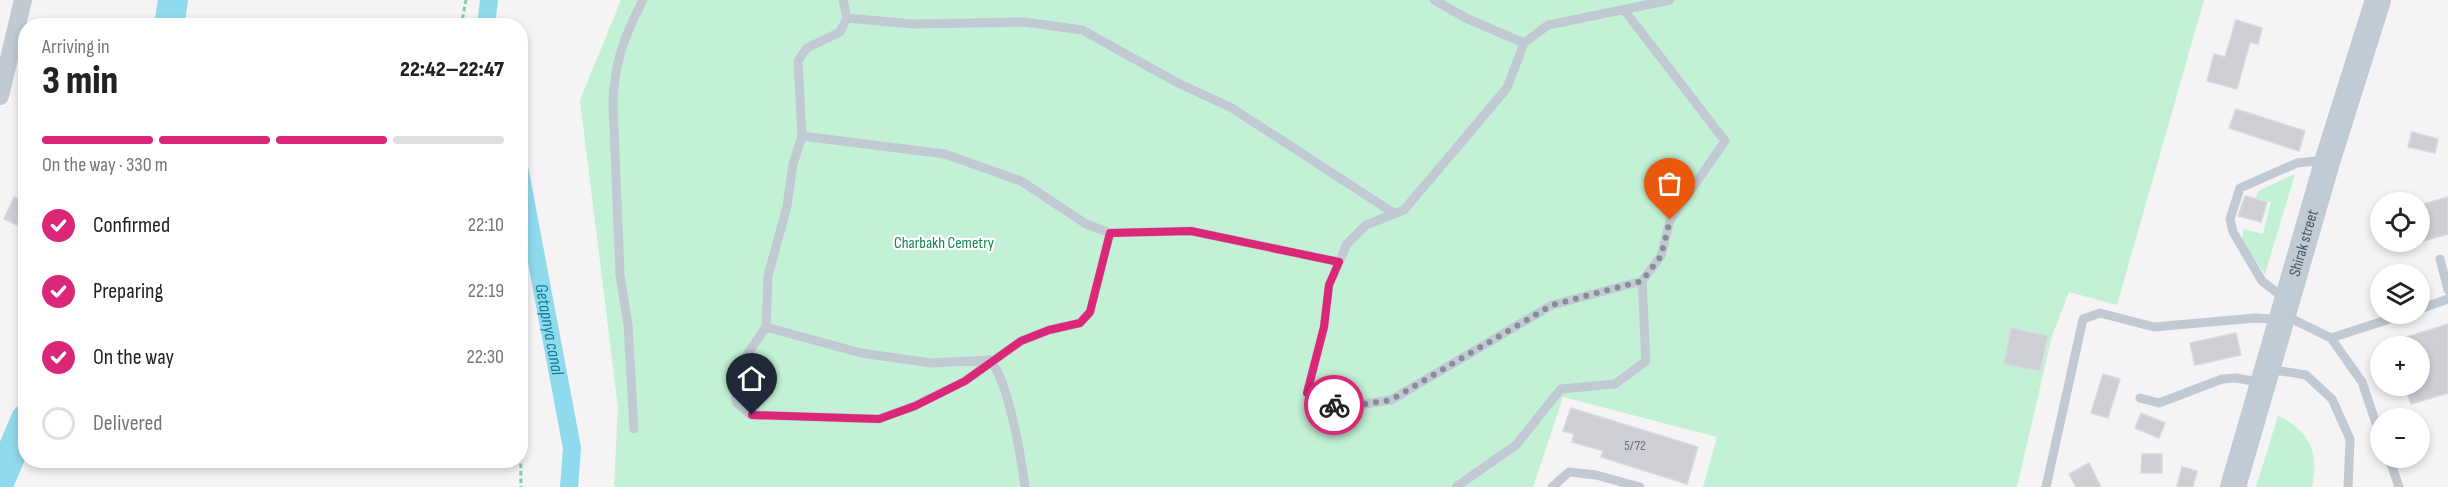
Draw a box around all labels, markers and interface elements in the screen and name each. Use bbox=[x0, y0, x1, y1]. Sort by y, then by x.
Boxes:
text: Arriving in bbox=[42, 35, 110, 59]
text: 22:42–22:47 bbox=[400, 56, 504, 83]
text: 3 min bbox=[42, 58, 118, 105]
text: On the way · 330 m bbox=[42, 153, 168, 177]
pin bbox=[1644, 158, 1695, 220]
icon: bag bbox=[1653, 167, 1686, 200]
map controls bbox=[2370, 192, 2430, 468]
button: locate bbox=[2370, 192, 2430, 252]
street label: Shirak street bbox=[2285, 207, 2322, 279]
icon: check bbox=[42, 209, 75, 242]
text: Confirmed bbox=[93, 212, 170, 239]
text: 22:10 bbox=[468, 213, 504, 237]
park label: Charbakh Cemetry bbox=[894, 234, 994, 253]
button: layers bbox=[2370, 264, 2430, 324]
icon: check bbox=[42, 275, 75, 308]
text: Preparing bbox=[93, 278, 163, 305]
text: 22:19 bbox=[468, 279, 504, 303]
water label: Getapnya canal bbox=[531, 282, 569, 377]
button: + bbox=[2370, 336, 2430, 396]
icon: check bbox=[42, 341, 75, 374]
text: On the way bbox=[93, 344, 174, 371]
text: 22:30 bbox=[466, 345, 504, 369]
pin bbox=[726, 353, 777, 415]
icon: home bbox=[735, 362, 768, 395]
courier bbox=[1304, 375, 1364, 435]
icon: bike bbox=[1318, 389, 1351, 422]
button: − bbox=[2370, 408, 2430, 468]
text: Delivered bbox=[93, 410, 162, 437]
house number: 5/72 bbox=[1624, 437, 1646, 454]

